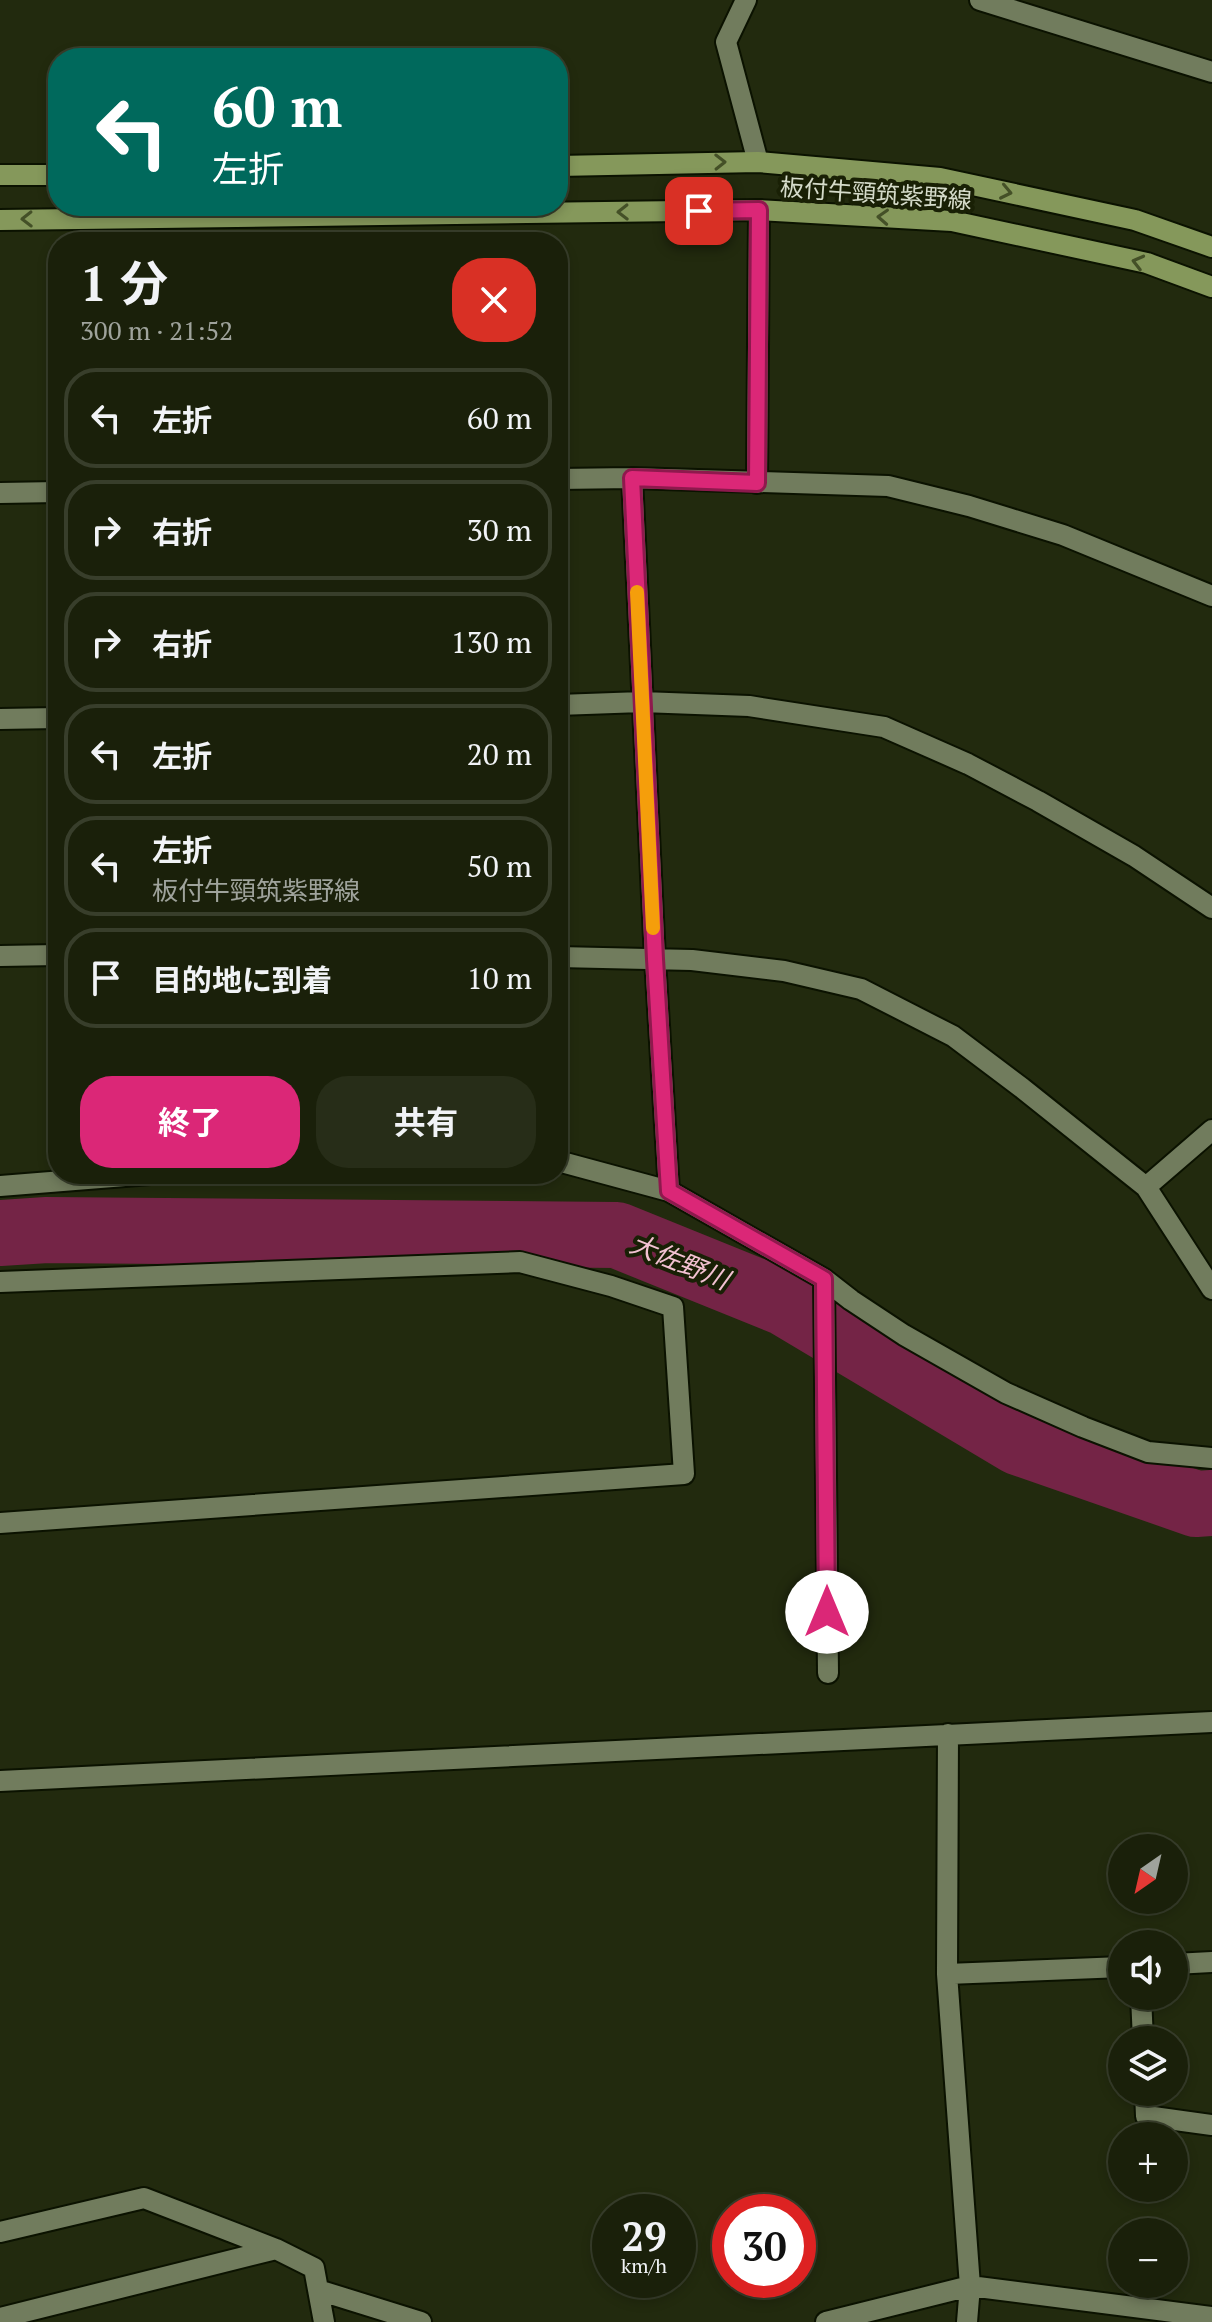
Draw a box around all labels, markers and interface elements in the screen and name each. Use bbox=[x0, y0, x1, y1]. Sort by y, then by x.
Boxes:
text: 60 m bbox=[212, 69, 342, 143]
icon: left bbox=[80, 80, 184, 184]
text: 左折 bbox=[212, 145, 284, 192]
one-way arrow bbox=[714, 154, 727, 171]
street label: 板付牛頸筑紫野線 bbox=[779, 170, 973, 216]
pin bbox=[665, 177, 733, 245]
one-way arrow bbox=[998, 183, 1012, 200]
icon: arrive bbox=[677, 189, 721, 233]
one-way arrow bbox=[616, 203, 629, 220]
one-way arrow bbox=[876, 209, 889, 226]
one-way arrow bbox=[20, 211, 33, 228]
text: 1 分 bbox=[80, 251, 168, 315]
one-way arrow bbox=[1132, 254, 1146, 271]
button: close bbox=[452, 258, 536, 342]
text: 300 m · 21:52 bbox=[80, 313, 233, 347]
icon: left bbox=[84, 396, 128, 440]
text: 60 m bbox=[467, 398, 532, 438]
text: 左折 bbox=[152, 400, 212, 440]
icon: right bbox=[84, 508, 128, 552]
text: 30 m bbox=[467, 510, 532, 550]
text: 右折 bbox=[152, 512, 212, 552]
icon: right bbox=[84, 620, 128, 664]
text: 130 m bbox=[451, 622, 532, 662]
text: 右折 bbox=[152, 624, 212, 664]
icon: left bbox=[84, 732, 128, 776]
text: 20 m bbox=[467, 734, 532, 774]
text: 左折 bbox=[152, 736, 212, 776]
text: 左折 bbox=[152, 830, 212, 870]
icon: left bbox=[84, 844, 128, 888]
text: 50 m bbox=[467, 846, 532, 886]
text: 板付牛頸筑紫野線 bbox=[152, 873, 360, 907]
icon: arrive bbox=[84, 956, 128, 1000]
text: 10 m bbox=[467, 958, 532, 998]
text: 目的地に到着 bbox=[152, 960, 332, 1000]
button: 終了 bbox=[80, 1076, 300, 1168]
button: 共有 bbox=[316, 1076, 536, 1168]
water label: 大佐野川 bbox=[625, 1226, 737, 1297]
position arrow bbox=[785, 1570, 869, 1654]
north arrow bbox=[1108, 1834, 1188, 1914]
map controls bbox=[1108, 1834, 1188, 2298]
button: sound bbox=[1108, 1930, 1188, 2010]
button: layers bbox=[1108, 2026, 1188, 2106]
button: + bbox=[1108, 2122, 1188, 2202]
speed limit sign: 30 bbox=[712, 2194, 816, 2298]
text: 29 bbox=[621, 2209, 667, 2262]
button: − bbox=[1108, 2218, 1188, 2298]
text: km/h bbox=[621, 2252, 667, 2279]

